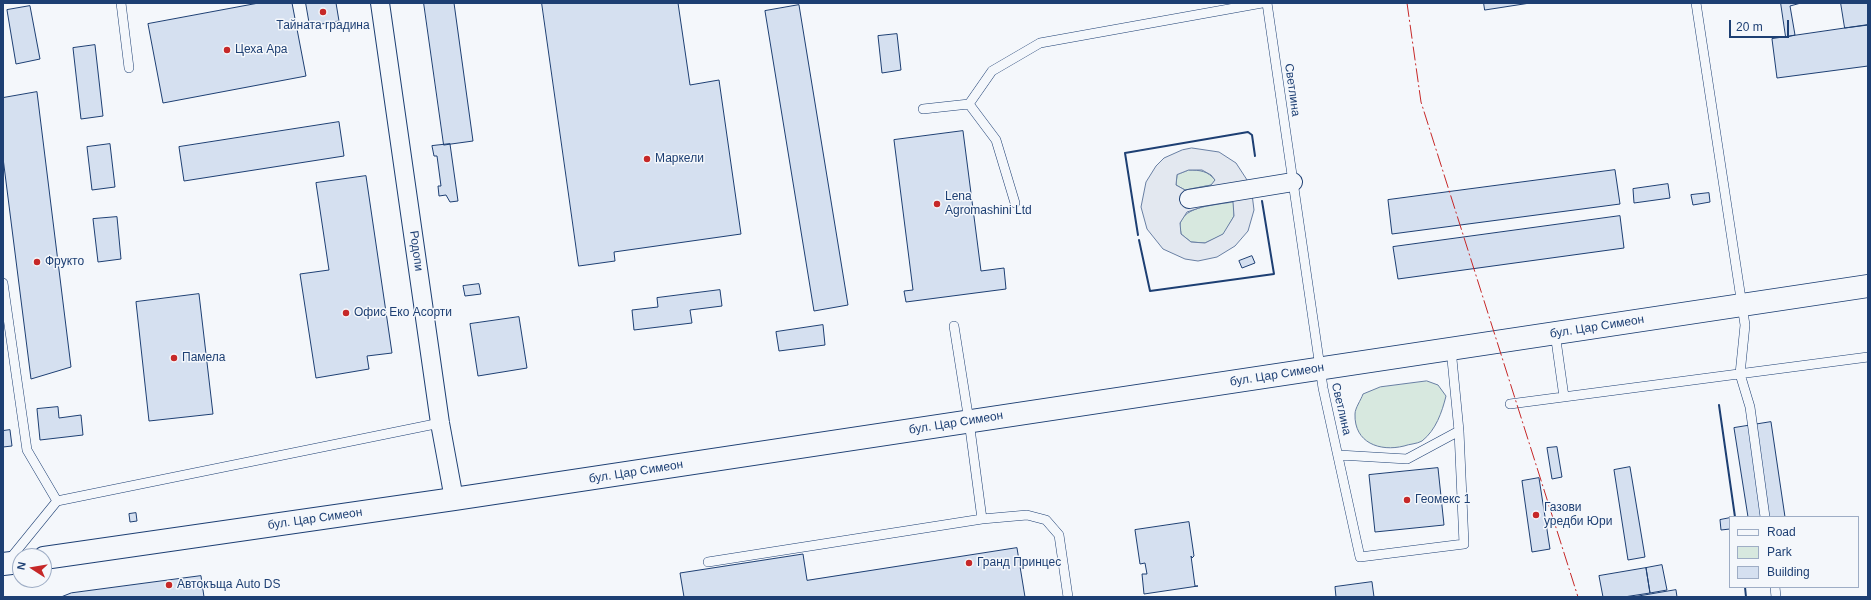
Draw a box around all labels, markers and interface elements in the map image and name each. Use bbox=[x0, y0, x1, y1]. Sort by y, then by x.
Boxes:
marker: Тайната градина bbox=[318, 7, 328, 17]
scale bar bbox=[1731, 12, 1791, 38]
place label: Тайната градина bbox=[276, 19, 370, 33]
text: 20 m bbox=[1736, 20, 1763, 34]
place label: Цеха Ара bbox=[235, 43, 288, 57]
marker: Цеха Ара bbox=[222, 45, 232, 55]
street label: Светлина bbox=[1281, 63, 1303, 117]
place label: Маркели bbox=[655, 152, 704, 166]
marker: Маркели bbox=[642, 154, 652, 164]
place label: Lena Agromashini Ltd bbox=[945, 190, 1032, 218]
marker: Lena Agromashini Ltd bbox=[932, 199, 942, 209]
street label: Родопи bbox=[406, 230, 426, 272]
place label: Фрукто bbox=[45, 255, 84, 269]
marker: Фрукто bbox=[32, 257, 42, 267]
place label: Офис Еко Асорти bbox=[354, 306, 452, 320]
marker: Офис Еко Асорти bbox=[341, 308, 351, 318]
street label: бул. Цар Симеон bbox=[1549, 312, 1645, 342]
place label: Памела bbox=[182, 351, 226, 365]
marker: Памела bbox=[169, 353, 179, 363]
street label: бул. Цар Симеон bbox=[1229, 360, 1325, 390]
street label: Светлина bbox=[1328, 381, 1354, 437]
street label: бул. Цар Симеон bbox=[908, 408, 1004, 438]
street label: бул. Цар Симеон bbox=[588, 457, 684, 487]
place label: Геомекс 1 bbox=[1415, 493, 1470, 507]
marker: Геомекс 1 bbox=[1402, 495, 1412, 505]
place label: Газови уредби Юри bbox=[1544, 501, 1612, 529]
street label: бул. Цар Симеон bbox=[267, 505, 363, 533]
marker: Газови уредби Юри bbox=[1531, 510, 1541, 520]
legend bbox=[1729, 516, 1859, 588]
text: Road bbox=[1767, 525, 1796, 539]
text: Park bbox=[1767, 545, 1792, 559]
north arrow bbox=[12, 548, 52, 588]
place label: Гранд Принцес bbox=[977, 556, 1061, 570]
marker: Гранд Принцес bbox=[964, 558, 974, 568]
text: N bbox=[15, 561, 28, 571]
text: Building bbox=[1767, 565, 1810, 579]
place label: Автокъща Auto DS bbox=[177, 578, 280, 592]
marker: Автокъща Auto DS bbox=[164, 580, 174, 590]

